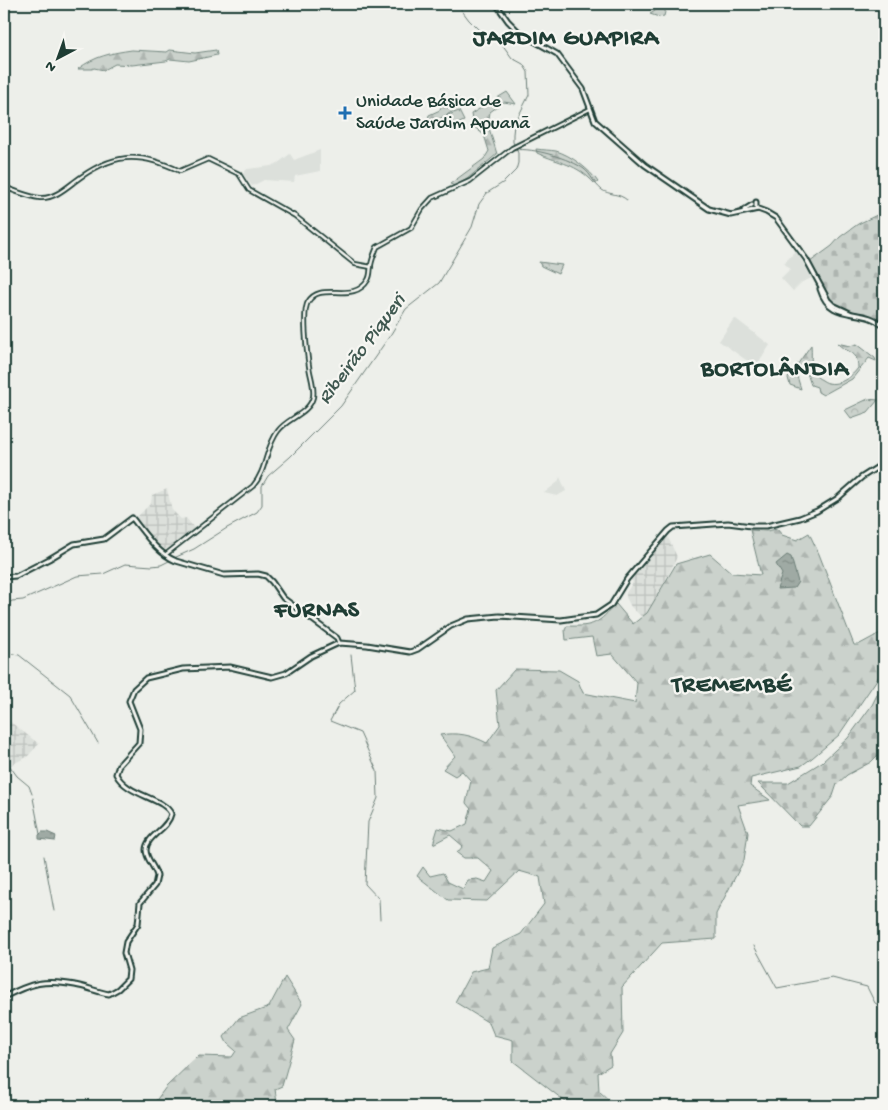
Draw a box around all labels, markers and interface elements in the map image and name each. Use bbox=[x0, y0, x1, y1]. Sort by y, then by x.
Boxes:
district label: JARDIM GUAPIRA bbox=[472, 25, 660, 54]
north arrow bbox=[32, 32, 82, 82]
text: N bbox=[42, 57, 60, 75]
place label: Unidade Básica de Saúde Jardim Apuanã bbox=[356, 91, 531, 136]
marker: Unidade Básica de Saúde Jardim Apuanã bbox=[338, 106, 352, 120]
water label: Ribeirão Piqueri bbox=[314, 288, 413, 410]
district label: BORTOLÂNDIA bbox=[700, 356, 850, 385]
district label: FURNAS bbox=[273, 597, 360, 626]
district label: TREMEMBÉ bbox=[670, 672, 793, 701]

